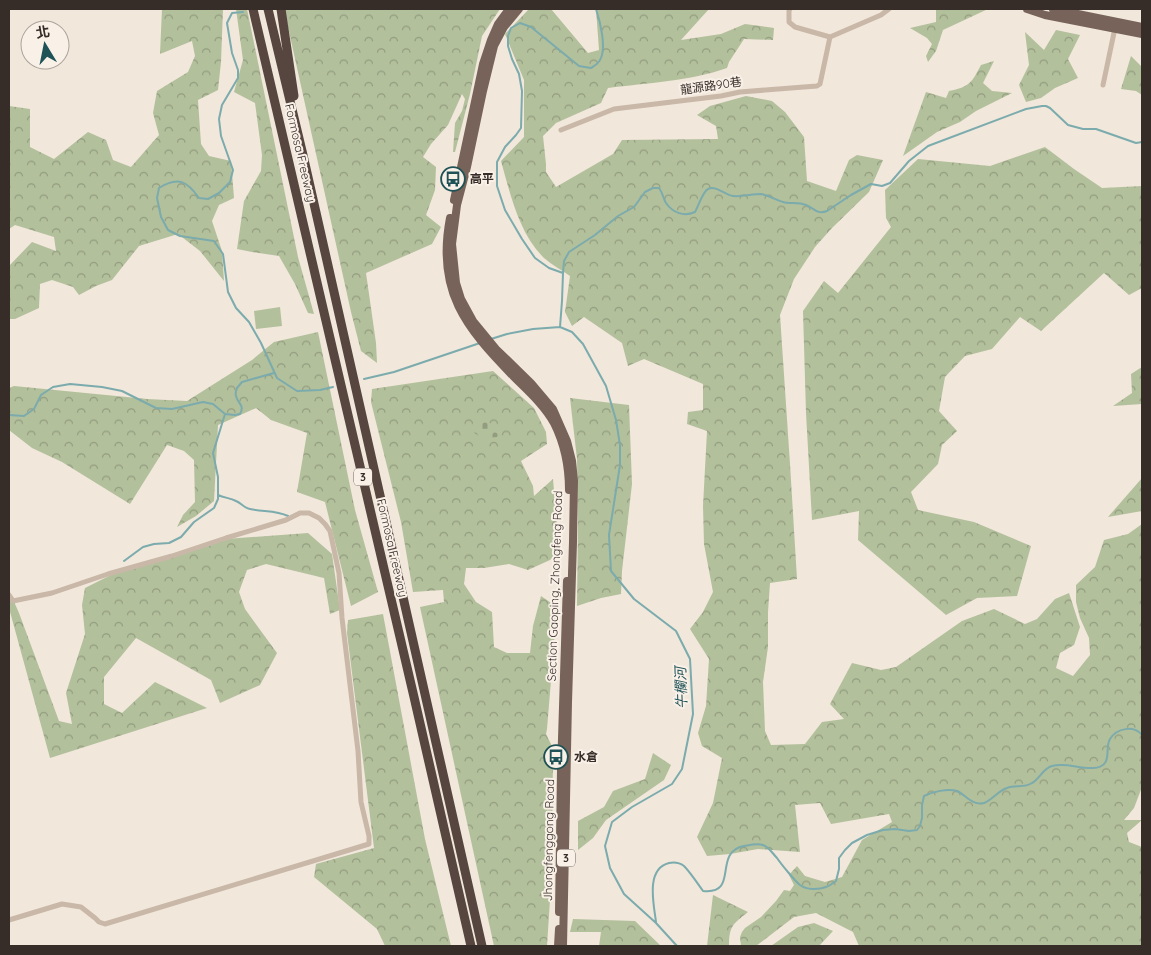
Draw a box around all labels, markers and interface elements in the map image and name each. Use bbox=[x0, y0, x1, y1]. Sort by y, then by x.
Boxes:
north arrow bbox=[20, 20, 70, 70]
text: 北 bbox=[34, 22, 51, 42]
street label: 龍源路90巷 bbox=[679, 74, 743, 97]
street label: Formosa Freeway bbox=[282, 102, 319, 204]
bus stop icon: 高平 bbox=[440, 166, 466, 192]
place label: 高平 bbox=[470, 171, 494, 186]
road number: 3 bbox=[354, 468, 372, 486]
street label: Section Gaoping, Zhongfeng Road bbox=[544, 490, 565, 682]
street label: Formosa Freeway bbox=[374, 497, 411, 599]
water label: 牛欄河 bbox=[671, 664, 691, 709]
bus stop icon: 水倉 bbox=[543, 744, 569, 770]
place label: 水倉 bbox=[574, 749, 598, 764]
street label: Jhongfenggong Road bbox=[540, 779, 557, 901]
road number: 3 bbox=[557, 850, 575, 866]

